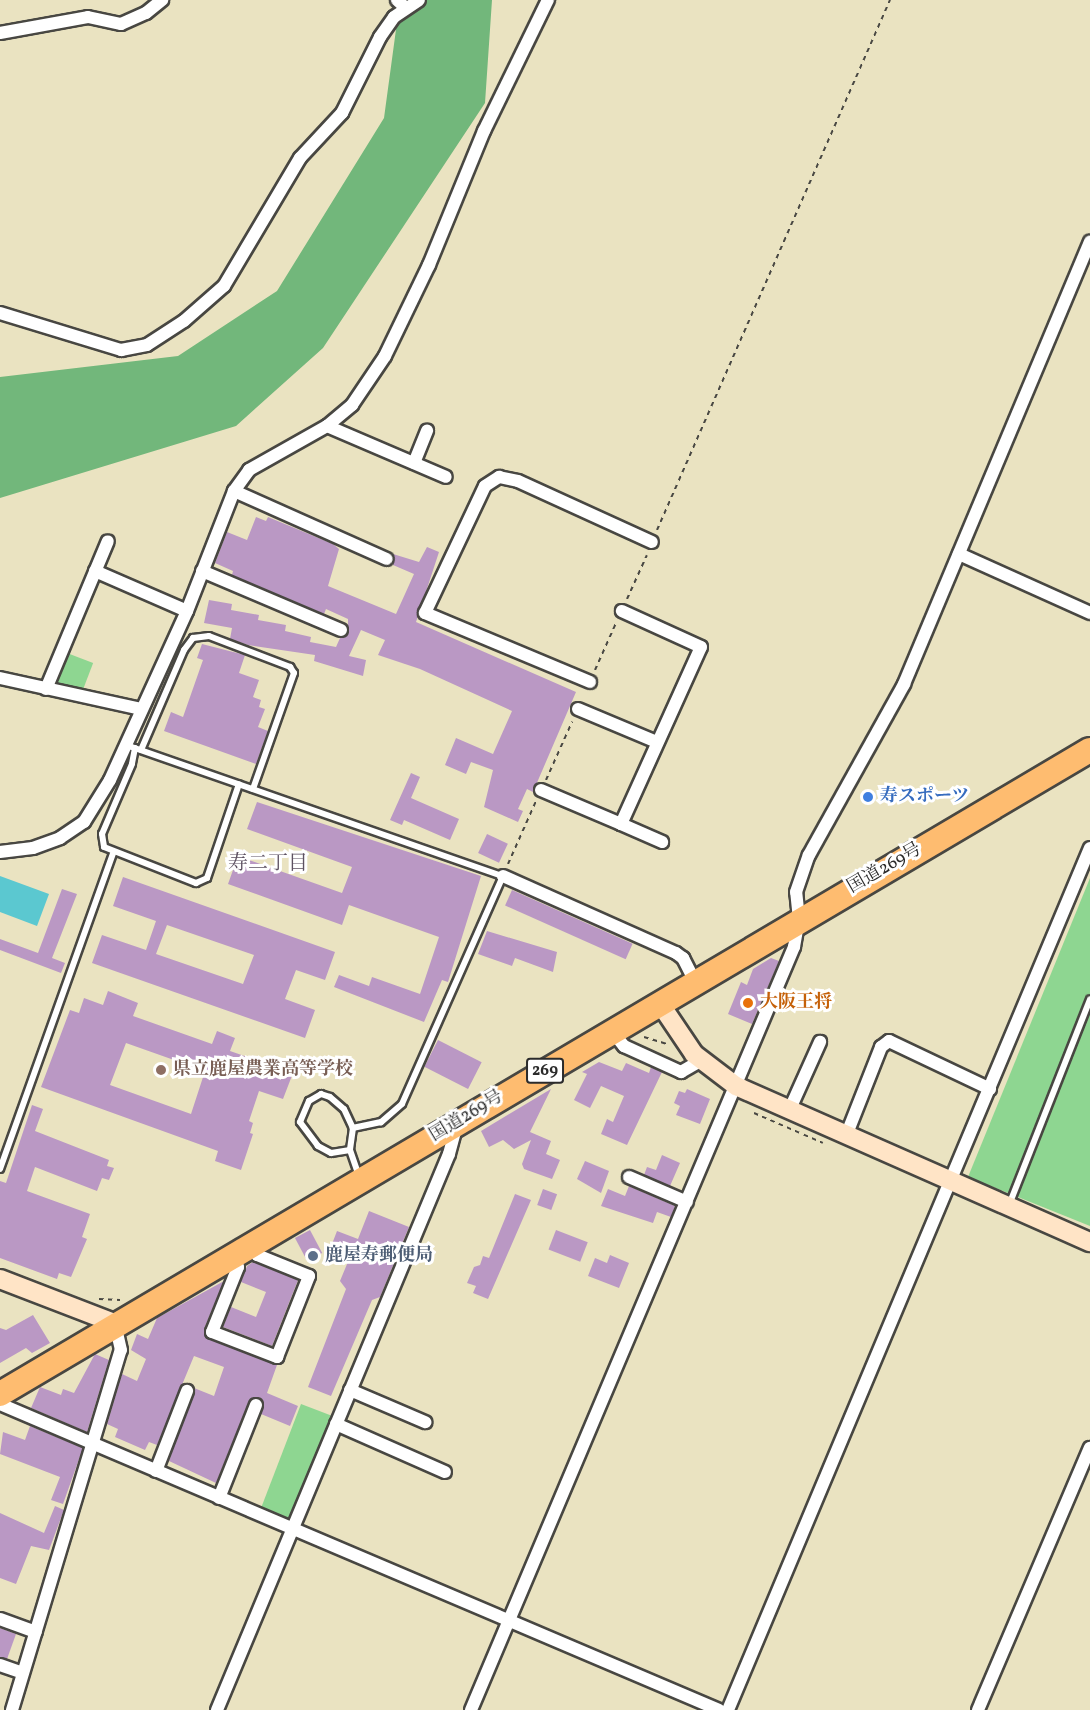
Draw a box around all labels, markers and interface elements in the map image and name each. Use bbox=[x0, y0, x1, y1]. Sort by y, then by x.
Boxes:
place label: 寿スポーツ bbox=[880, 786, 970, 808]
marker: 寿スポーツ bbox=[861, 790, 875, 804]
street label: 国道269号 bbox=[844, 839, 926, 899]
district label: 寿二丁目 bbox=[228, 852, 308, 876]
place label: 大阪王将 bbox=[760, 992, 832, 1014]
marker: 大阪王将 bbox=[741, 996, 755, 1010]
road number: 269 bbox=[526, 1058, 564, 1084]
place label: 県立鹿屋農業高等学校 bbox=[173, 1059, 353, 1081]
marker: 県立鹿屋農業高等学校 bbox=[154, 1063, 168, 1077]
street label: 国道269号 bbox=[426, 1087, 508, 1147]
place label: 鹿屋寿郵便局 bbox=[325, 1245, 433, 1267]
marker: 鹿屋寿郵便局 bbox=[306, 1249, 320, 1263]

